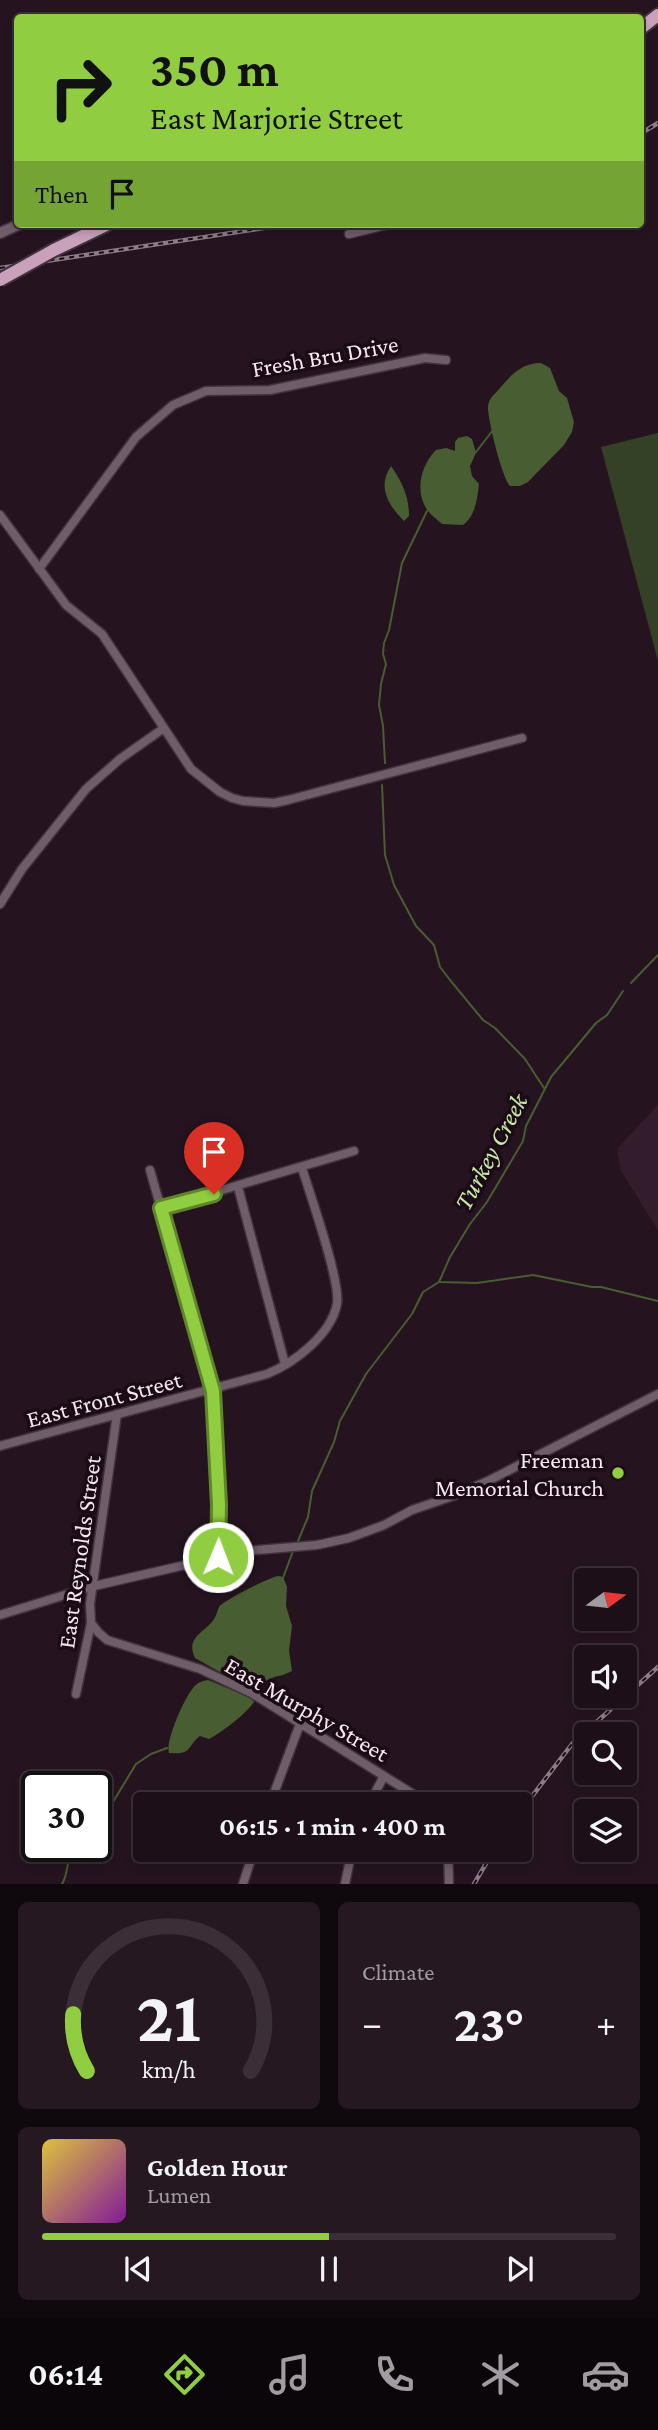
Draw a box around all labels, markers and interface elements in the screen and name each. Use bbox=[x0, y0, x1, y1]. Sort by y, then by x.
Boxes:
icon: right bbox=[35, 42, 126, 133]
text: 350 m bbox=[150, 42, 279, 97]
text: East Marjorie Street bbox=[150, 100, 403, 136]
icon: arrive bbox=[103, 175, 141, 213]
text: Then bbox=[35, 180, 89, 209]
street label: Fresh Bru Drive bbox=[250, 330, 400, 382]
water label: Turkey Creek bbox=[448, 1087, 535, 1215]
pin bbox=[184, 1122, 244, 1194]
icon: arrive bbox=[195, 1133, 233, 1171]
street label: East Front Street bbox=[24, 1365, 185, 1433]
place label: Freeman Memorial Church bbox=[435, 1446, 604, 1501]
street label: East Reynolds Street bbox=[52, 1453, 106, 1650]
marker: Freeman Memorial Church bbox=[610, 1465, 626, 1481]
position arrow bbox=[181, 1520, 255, 1594]
north arrow bbox=[574, 1568, 637, 1631]
map controls bbox=[574, 1568, 637, 1862]
button: sound bbox=[574, 1645, 637, 1708]
street label: East Murphy Street bbox=[220, 1651, 395, 1767]
button: search bbox=[574, 1722, 637, 1785]
speed limit sign: 30 bbox=[21, 1771, 112, 1862]
button: layers bbox=[574, 1799, 637, 1862]
text: 06:15 · 1 min · 400 m bbox=[219, 1812, 446, 1841]
text: Climate bbox=[362, 1959, 434, 1985]
text: 21 bbox=[137, 1977, 201, 2058]
text: 23° bbox=[453, 1994, 525, 2052]
text: − bbox=[362, 2002, 382, 2044]
text: + bbox=[596, 2002, 616, 2044]
text: km/h bbox=[142, 2056, 196, 2083]
text: Golden Hour bbox=[147, 2153, 288, 2182]
text: Lumen bbox=[147, 2182, 211, 2208]
icon: previous bbox=[119, 2250, 157, 2288]
icon: pause bbox=[310, 2250, 348, 2288]
icon: next bbox=[501, 2250, 539, 2288]
icon: directions bbox=[160, 2350, 209, 2399]
icon: music bbox=[265, 2350, 314, 2399]
icon: phone bbox=[370, 2350, 419, 2399]
icon: climate bbox=[476, 2350, 525, 2399]
icon: car bbox=[581, 2350, 630, 2399]
text: 06:14 bbox=[28, 2356, 103, 2392]

